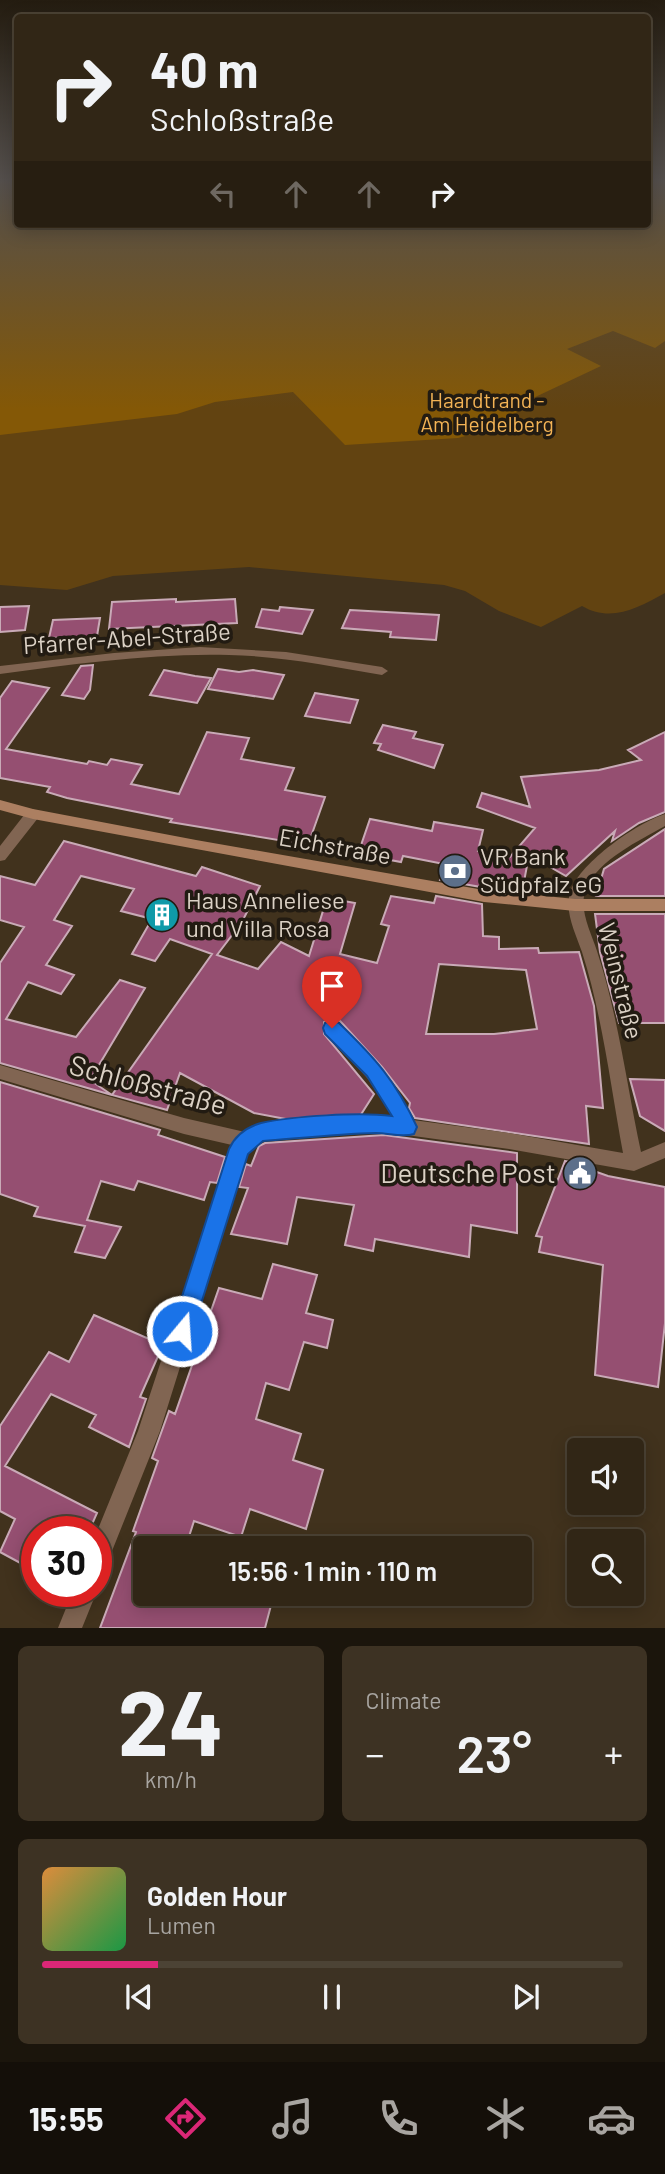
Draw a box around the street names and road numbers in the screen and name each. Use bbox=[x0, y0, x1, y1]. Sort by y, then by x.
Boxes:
street label: Pfarrer-Abel-Straße bbox=[22, 616, 232, 659]
street label: Eichstraße bbox=[277, 821, 394, 870]
street label: Weinstraße bbox=[593, 919, 650, 1042]
street label: Schloßstraße bbox=[66, 1047, 231, 1121]

